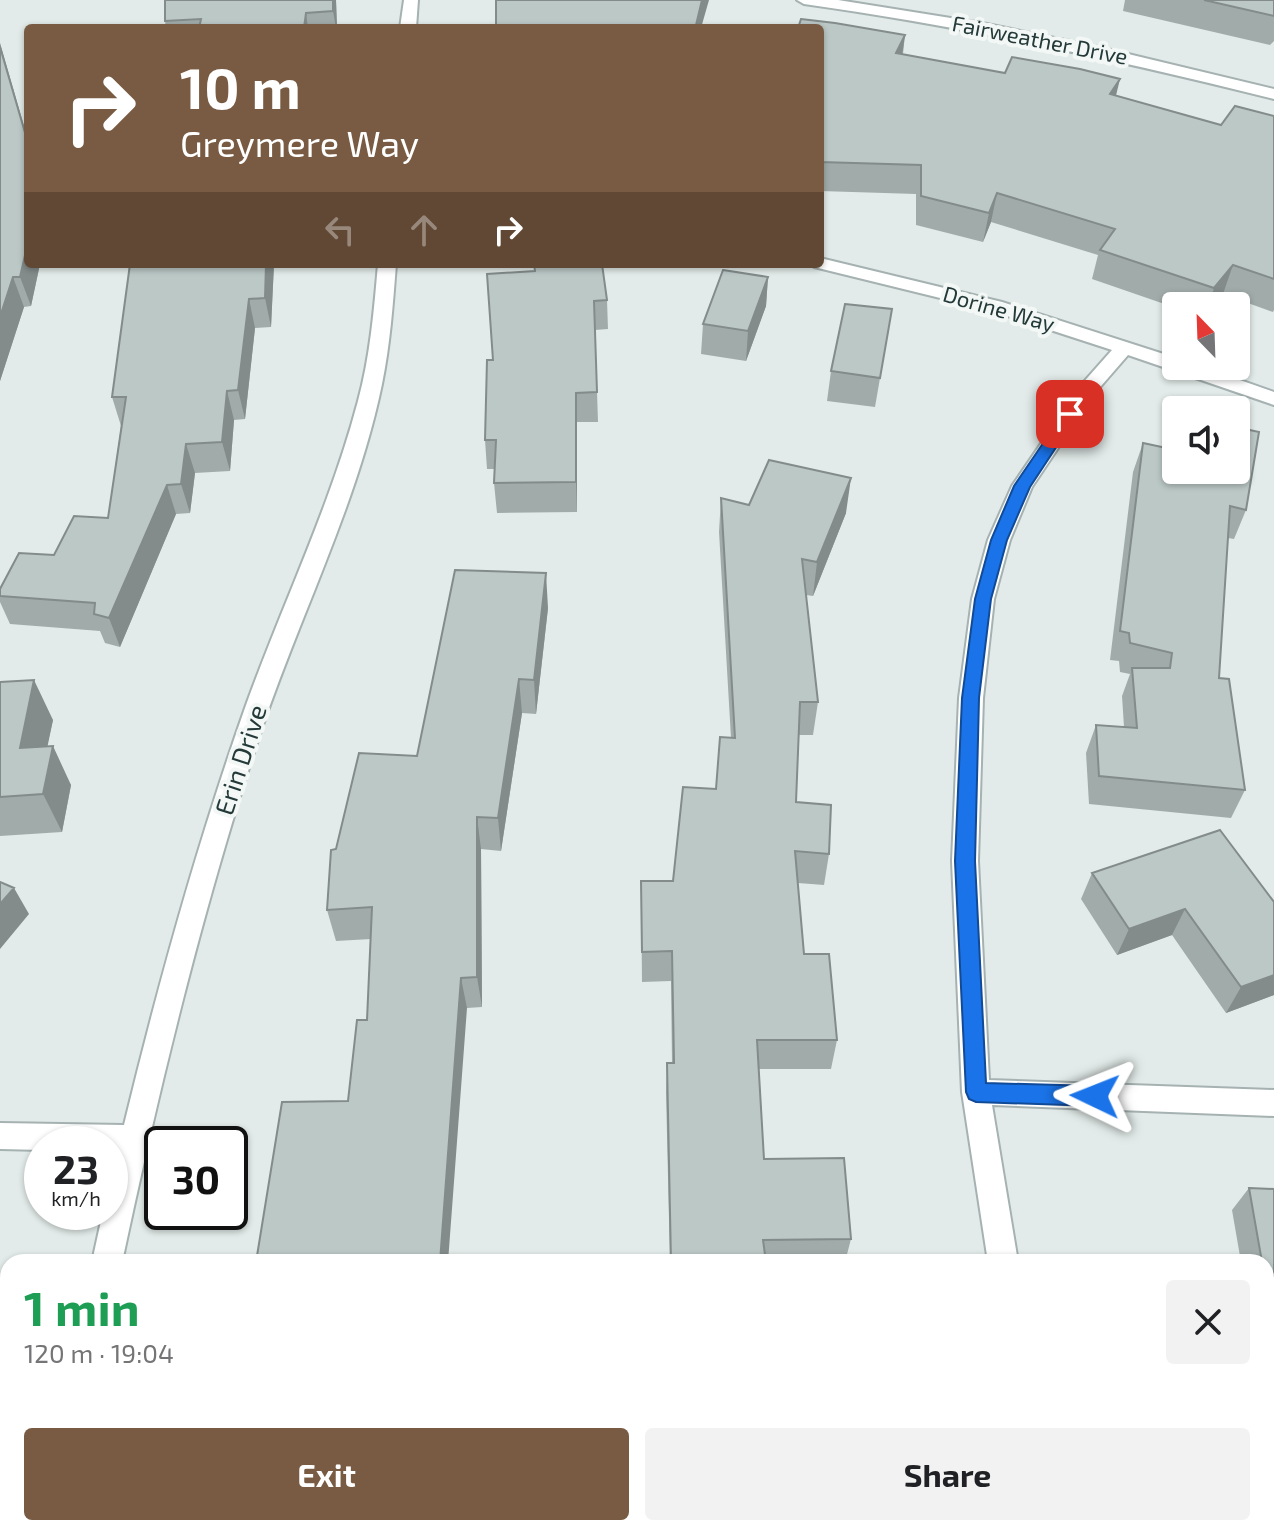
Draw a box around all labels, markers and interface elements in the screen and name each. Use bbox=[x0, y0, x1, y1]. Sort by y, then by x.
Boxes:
street label: Fairweather Drive bbox=[950, 9, 1130, 69]
text: 10 m bbox=[180, 53, 301, 120]
icon: right bbox=[48, 56, 152, 160]
text: Greymere Way bbox=[180, 121, 419, 164]
icon: left bbox=[318, 208, 362, 252]
icon: ahead bbox=[402, 208, 446, 252]
icon: right bbox=[486, 208, 530, 252]
street label: Dorine Way bbox=[940, 280, 1058, 336]
north arrow bbox=[1162, 292, 1250, 380]
map controls bbox=[1162, 292, 1250, 484]
pin bbox=[1036, 380, 1104, 448]
icon: arrive bbox=[1048, 392, 1092, 436]
button: sound bbox=[1162, 396, 1250, 484]
street label: Erin Drive bbox=[207, 701, 272, 819]
position arrow bbox=[1053, 1054, 1137, 1138]
speed limit sign: 30 bbox=[144, 1126, 248, 1230]
text: 23 bbox=[53, 1144, 99, 1192]
text: km/h bbox=[51, 1186, 101, 1210]
text: 1 min bbox=[24, 1278, 140, 1336]
button: close bbox=[1166, 1280, 1250, 1364]
text: 120 m · 19:04 bbox=[24, 1337, 174, 1368]
button: Exit bbox=[24, 1428, 629, 1520]
button: Share bbox=[645, 1428, 1250, 1520]

